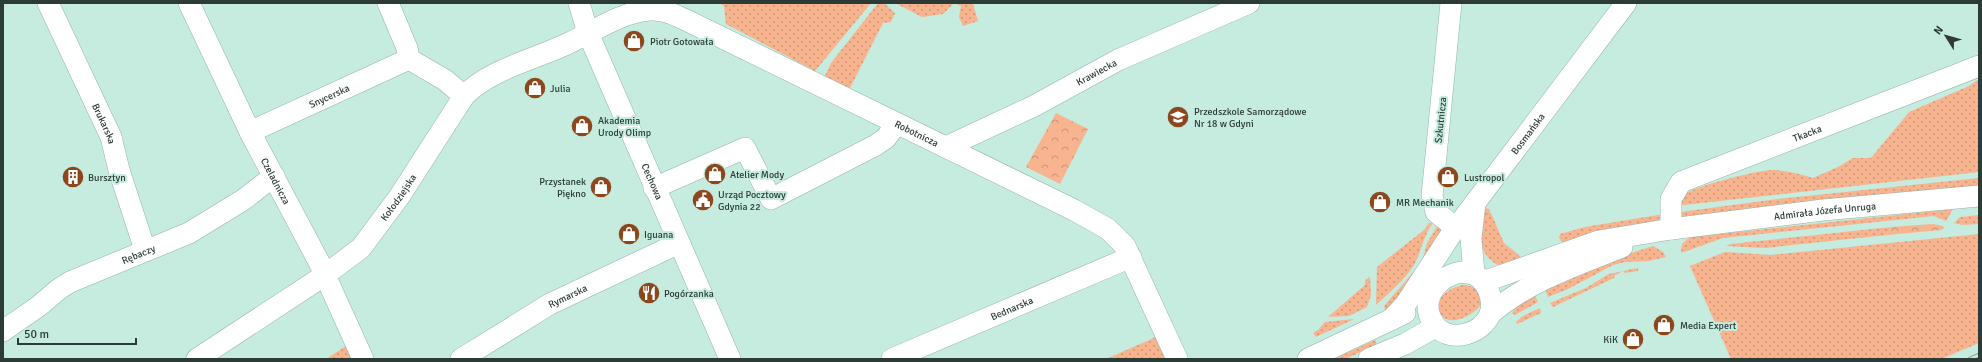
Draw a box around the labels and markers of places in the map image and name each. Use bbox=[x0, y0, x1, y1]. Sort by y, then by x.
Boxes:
shop icon: Piotr Gotowała bbox=[621, 28, 647, 54]
place label: Piotr Gotowała bbox=[650, 36, 714, 48]
shop icon: Julia bbox=[522, 75, 548, 101]
place label: Julia bbox=[550, 83, 571, 95]
school or university icon: Przedszkole Samorządowe Nr 18 w Gdyni bbox=[1165, 104, 1191, 130]
place label: Przedszkole Samorządowe Nr 18 w Gdyni bbox=[1194, 106, 1306, 130]
shop icon: Akademia Urody Olimp bbox=[569, 113, 595, 139]
place label: Akademia Urody Olimp bbox=[598, 115, 651, 139]
shop icon: Atelier Mody bbox=[702, 161, 728, 187]
building icon: Bursztyn bbox=[60, 164, 86, 190]
shop icon: Lustropol bbox=[1435, 164, 1461, 190]
place label: Atelier Mody bbox=[730, 169, 784, 181]
place label: Bursztyn bbox=[88, 172, 126, 184]
place label: Lustropol bbox=[1464, 172, 1505, 184]
shop icon: Przystanek Piękno bbox=[588, 174, 614, 200]
place label: Przystanek Piękno bbox=[539, 176, 586, 200]
public building icon: Urząd Pocztowy Gdynia 22 bbox=[690, 187, 716, 213]
place label: Urząd Pocztowy Gdynia 22 bbox=[718, 189, 786, 213]
shop icon: MR Mechanik bbox=[1367, 189, 1393, 215]
place label: MR Mechanik bbox=[1396, 197, 1454, 209]
shop icon: Iguana bbox=[616, 221, 642, 247]
place label: Iguana bbox=[644, 229, 673, 241]
restaurant icon: Pogórzanka bbox=[636, 280, 662, 306]
place label: Pogórzanka bbox=[664, 288, 714, 300]
shop icon: Media Expert bbox=[1651, 312, 1677, 338]
place label: Media Expert bbox=[1680, 320, 1737, 332]
shop icon: KiK bbox=[1620, 326, 1646, 352]
place label: KiK bbox=[1603, 334, 1618, 346]

